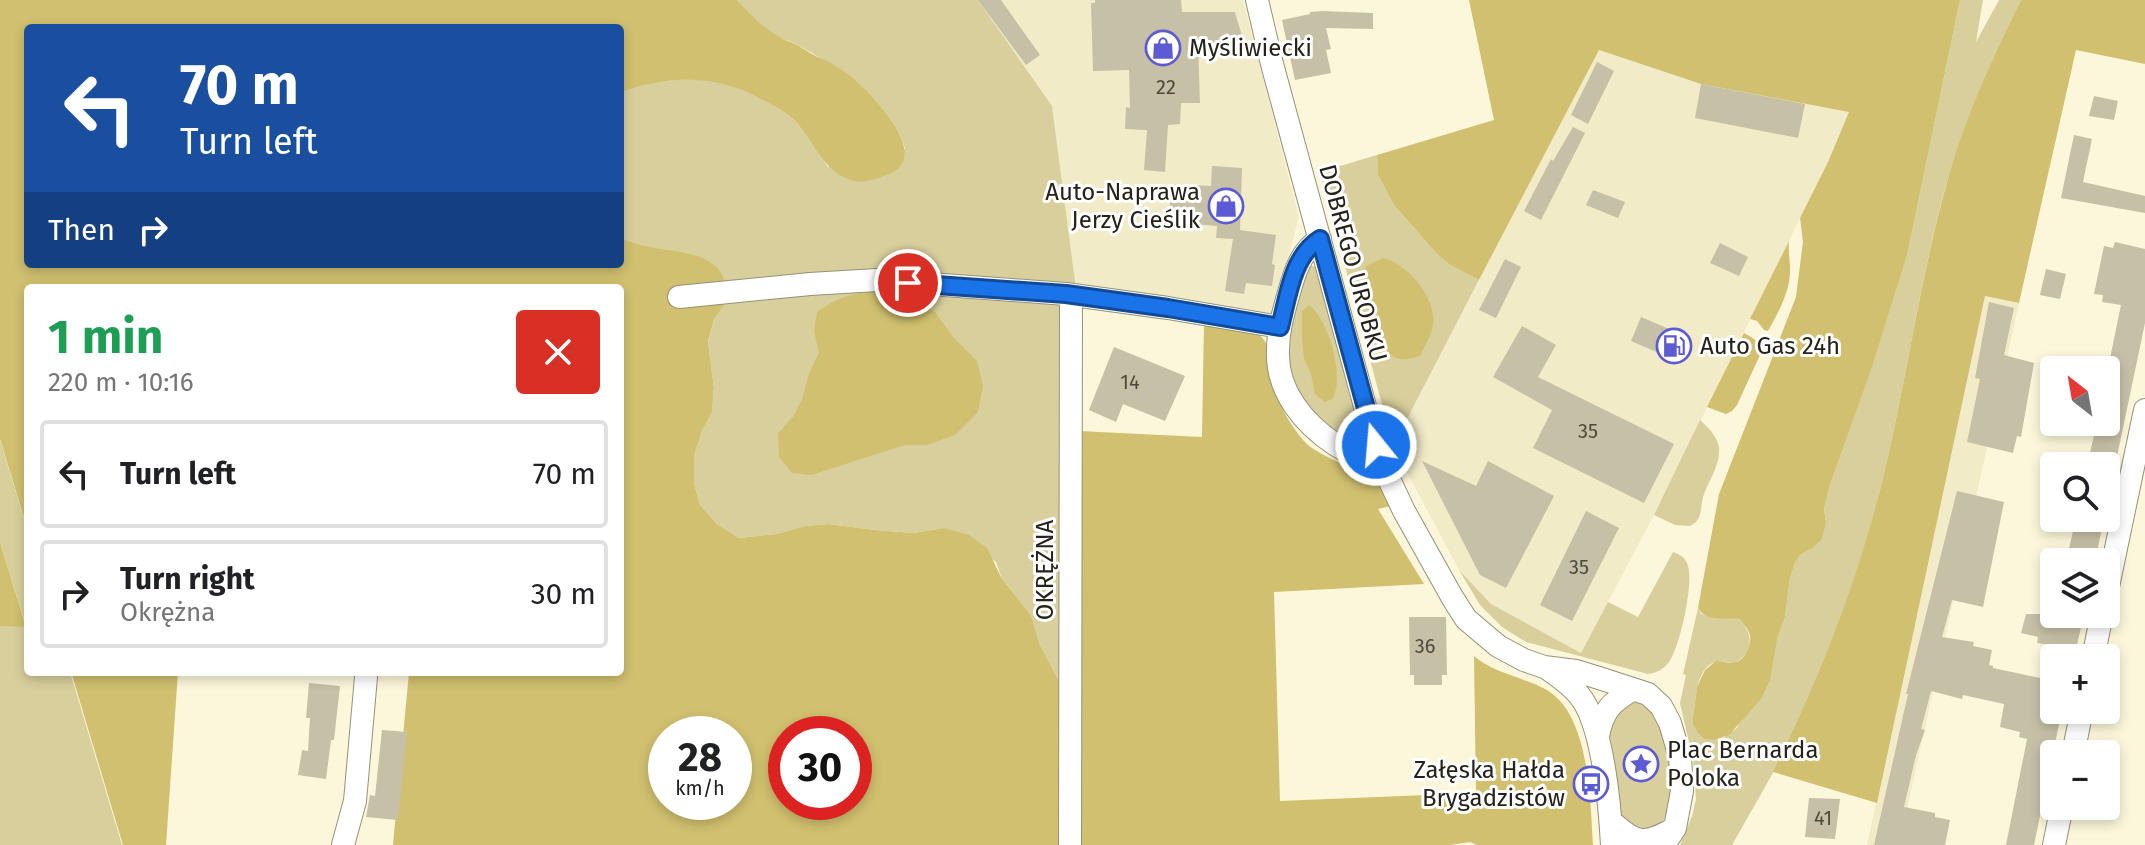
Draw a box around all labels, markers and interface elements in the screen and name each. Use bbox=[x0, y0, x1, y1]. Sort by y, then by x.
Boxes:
shop icon: Myśliwiecki bbox=[1144, 29, 1182, 67]
place label: Myśliwiecki bbox=[1189, 34, 1312, 62]
text: 70 m bbox=[180, 52, 299, 119]
icon: left bbox=[48, 56, 152, 160]
house number: 22 bbox=[1156, 75, 1176, 99]
text: Turn left bbox=[180, 120, 318, 164]
street label: DOBREGO UROBKU bbox=[1313, 161, 1393, 365]
place label: Auto-Naprawa Jerzy Cieślik bbox=[1045, 178, 1201, 234]
shop icon: Auto-Naprawa Jerzy Cieślik bbox=[1207, 187, 1245, 225]
icon: right bbox=[131, 208, 175, 252]
text: Then bbox=[48, 212, 115, 248]
pin bbox=[874, 249, 942, 317]
icon: arrive bbox=[886, 261, 930, 305]
text: 1 min bbox=[48, 308, 163, 366]
button: close bbox=[516, 310, 600, 394]
fuel station icon: Auto Gas 24h bbox=[1655, 327, 1693, 365]
place label: Auto Gas 24h bbox=[1700, 332, 1840, 360]
north arrow bbox=[2040, 356, 2120, 436]
map controls bbox=[2040, 356, 2120, 820]
text: 220 m · 10:16 bbox=[48, 367, 194, 398]
house number: 14 bbox=[1120, 370, 1140, 394]
position arrow bbox=[1334, 403, 1418, 487]
house number: 35 bbox=[1578, 419, 1598, 443]
icon: left bbox=[52, 452, 96, 496]
button: search bbox=[2040, 452, 2120, 532]
text: Turn left bbox=[120, 456, 236, 492]
text: 70 m bbox=[533, 456, 596, 492]
street label: OKRĘŻNA bbox=[1031, 519, 1059, 620]
button: layers bbox=[2040, 548, 2120, 628]
house number: 35 bbox=[1569, 555, 1589, 579]
text: Turn right bbox=[120, 561, 255, 597]
icon: right bbox=[52, 572, 96, 616]
text: 30 m bbox=[531, 576, 596, 612]
text: Okrężna bbox=[120, 597, 215, 628]
house number: 36 bbox=[1415, 634, 1435, 658]
button: + bbox=[2040, 644, 2120, 724]
speed limit sign: 30 bbox=[768, 716, 872, 820]
text: 28 bbox=[678, 734, 722, 782]
place label: Plac Bernarda Poloka bbox=[1667, 736, 1819, 792]
button: − bbox=[2040, 740, 2120, 820]
place icon: Plac Bernarda Poloka bbox=[1622, 745, 1660, 783]
place label: Załęska Hałda Brygadzistów bbox=[1413, 756, 1565, 812]
bus stop icon: Załęska Hałda Brygadzistów bbox=[1572, 765, 1610, 803]
text: km/h bbox=[675, 776, 725, 800]
house number: 41 bbox=[1814, 806, 1832, 830]

